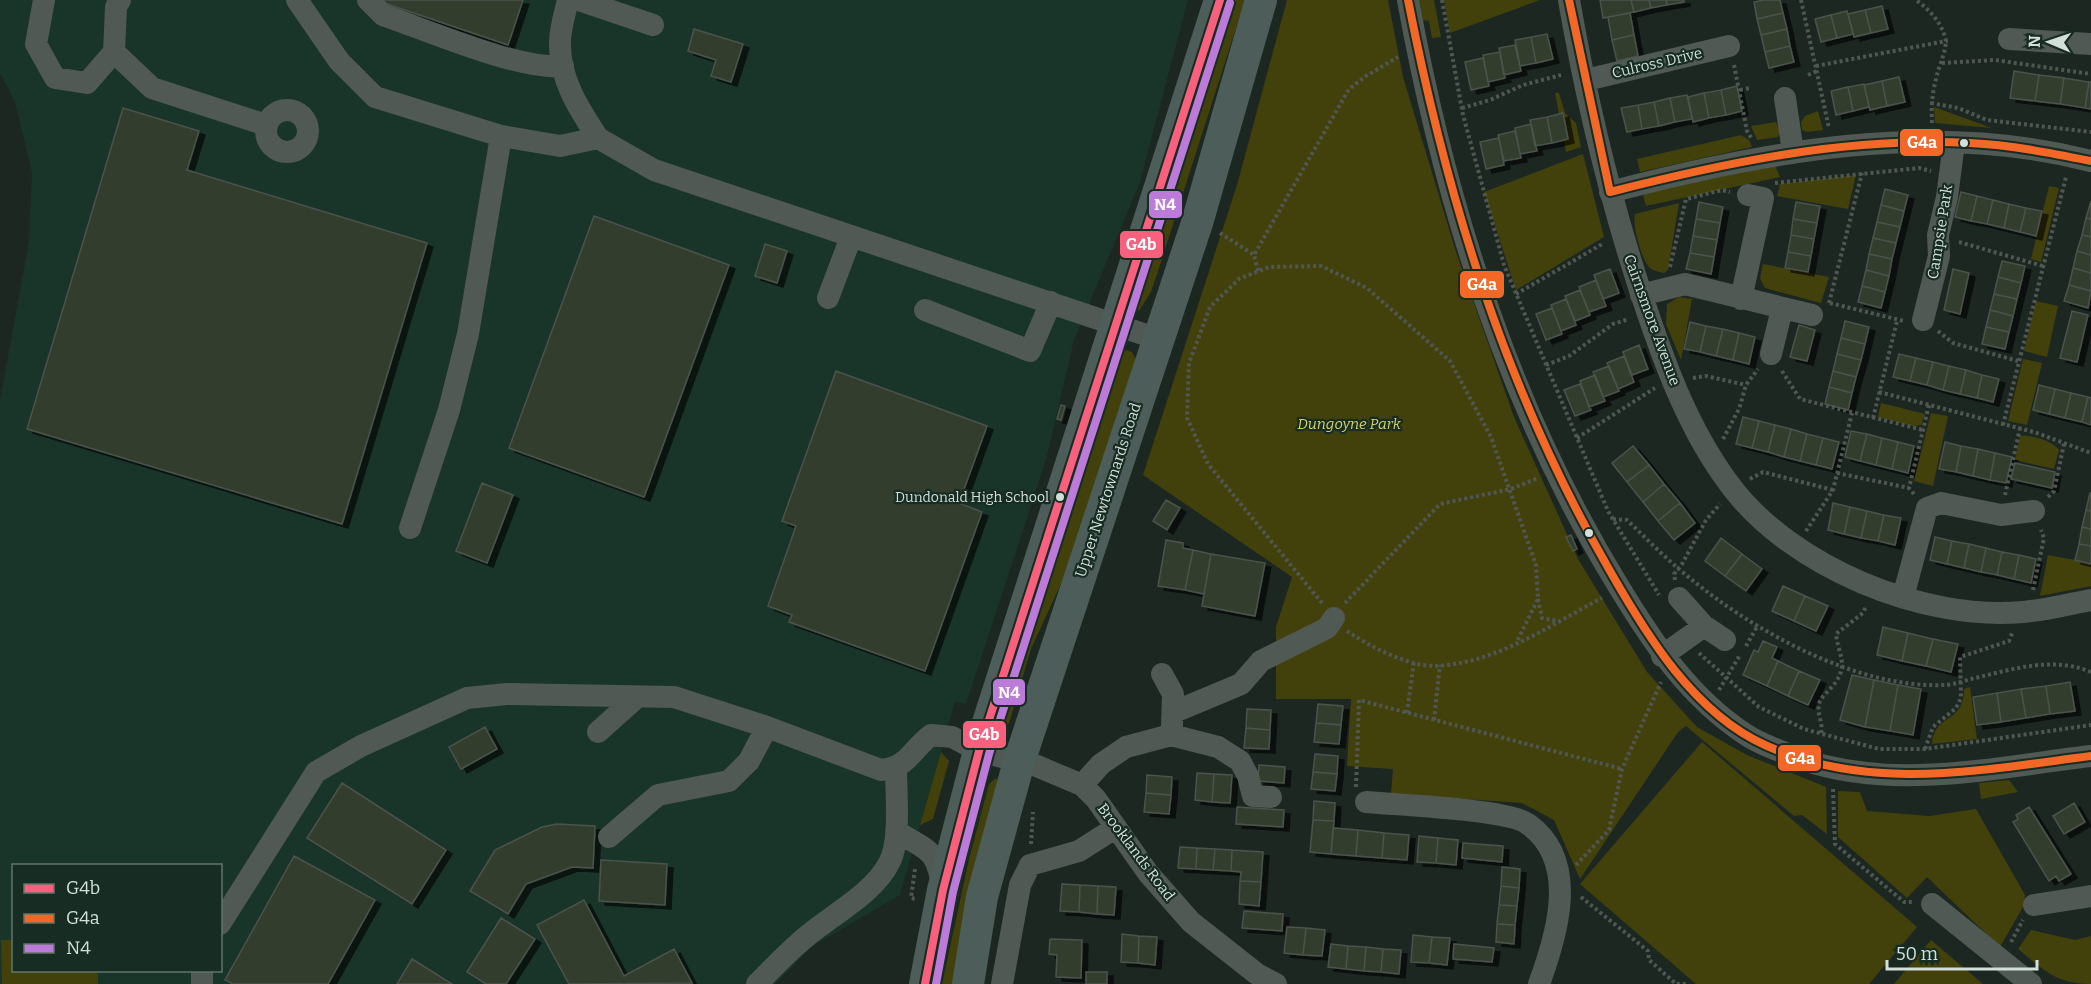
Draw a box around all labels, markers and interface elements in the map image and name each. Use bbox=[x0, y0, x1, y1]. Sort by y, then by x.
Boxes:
north arrow bbox=[2019, 12, 2079, 72]
text: N bbox=[2025, 35, 2044, 48]
street label: Culross Drive bbox=[1610, 44, 1704, 82]
line badge: G4a bbox=[1899, 128, 1944, 157]
text: G4a bbox=[1907, 133, 1937, 152]
unlabelled marker bbox=[1958, 137, 1970, 149]
street label: Campsie Park bbox=[1924, 183, 1956, 280]
line badge: N4 bbox=[1148, 190, 1183, 219]
text: N4 bbox=[1154, 195, 1176, 214]
line badge: G4b bbox=[1119, 230, 1164, 259]
text: G4b bbox=[1126, 235, 1156, 254]
street label: Cairnsmore Avenue bbox=[1620, 252, 1684, 388]
line badge: G4a bbox=[1459, 270, 1505, 299]
text: G4a bbox=[1467, 275, 1497, 294]
street label: Upper Newtownards Road bbox=[1071, 400, 1145, 580]
park label: Dungoyne Park bbox=[1297, 415, 1402, 433]
place label: Dundonald High School bbox=[895, 489, 1049, 506]
marker: Dundonald High School bbox=[1054, 491, 1066, 503]
unlabelled marker bbox=[1583, 527, 1595, 539]
line badge: N4 bbox=[992, 678, 1026, 706]
text: N4 bbox=[998, 683, 1020, 702]
line badge: G4b bbox=[962, 720, 1007, 749]
text: G4b bbox=[969, 725, 999, 744]
line badge: G4a bbox=[1777, 744, 1822, 772]
text: G4a bbox=[1785, 749, 1815, 768]
street label: Brooklands Road bbox=[1094, 800, 1179, 904]
legend bbox=[12, 864, 222, 972]
text: G4b bbox=[66, 877, 100, 899]
text: G4a bbox=[66, 907, 100, 929]
scale bar bbox=[1887, 933, 2037, 971]
text: N4 bbox=[66, 937, 91, 959]
text: 50 m bbox=[1896, 943, 1938, 965]

